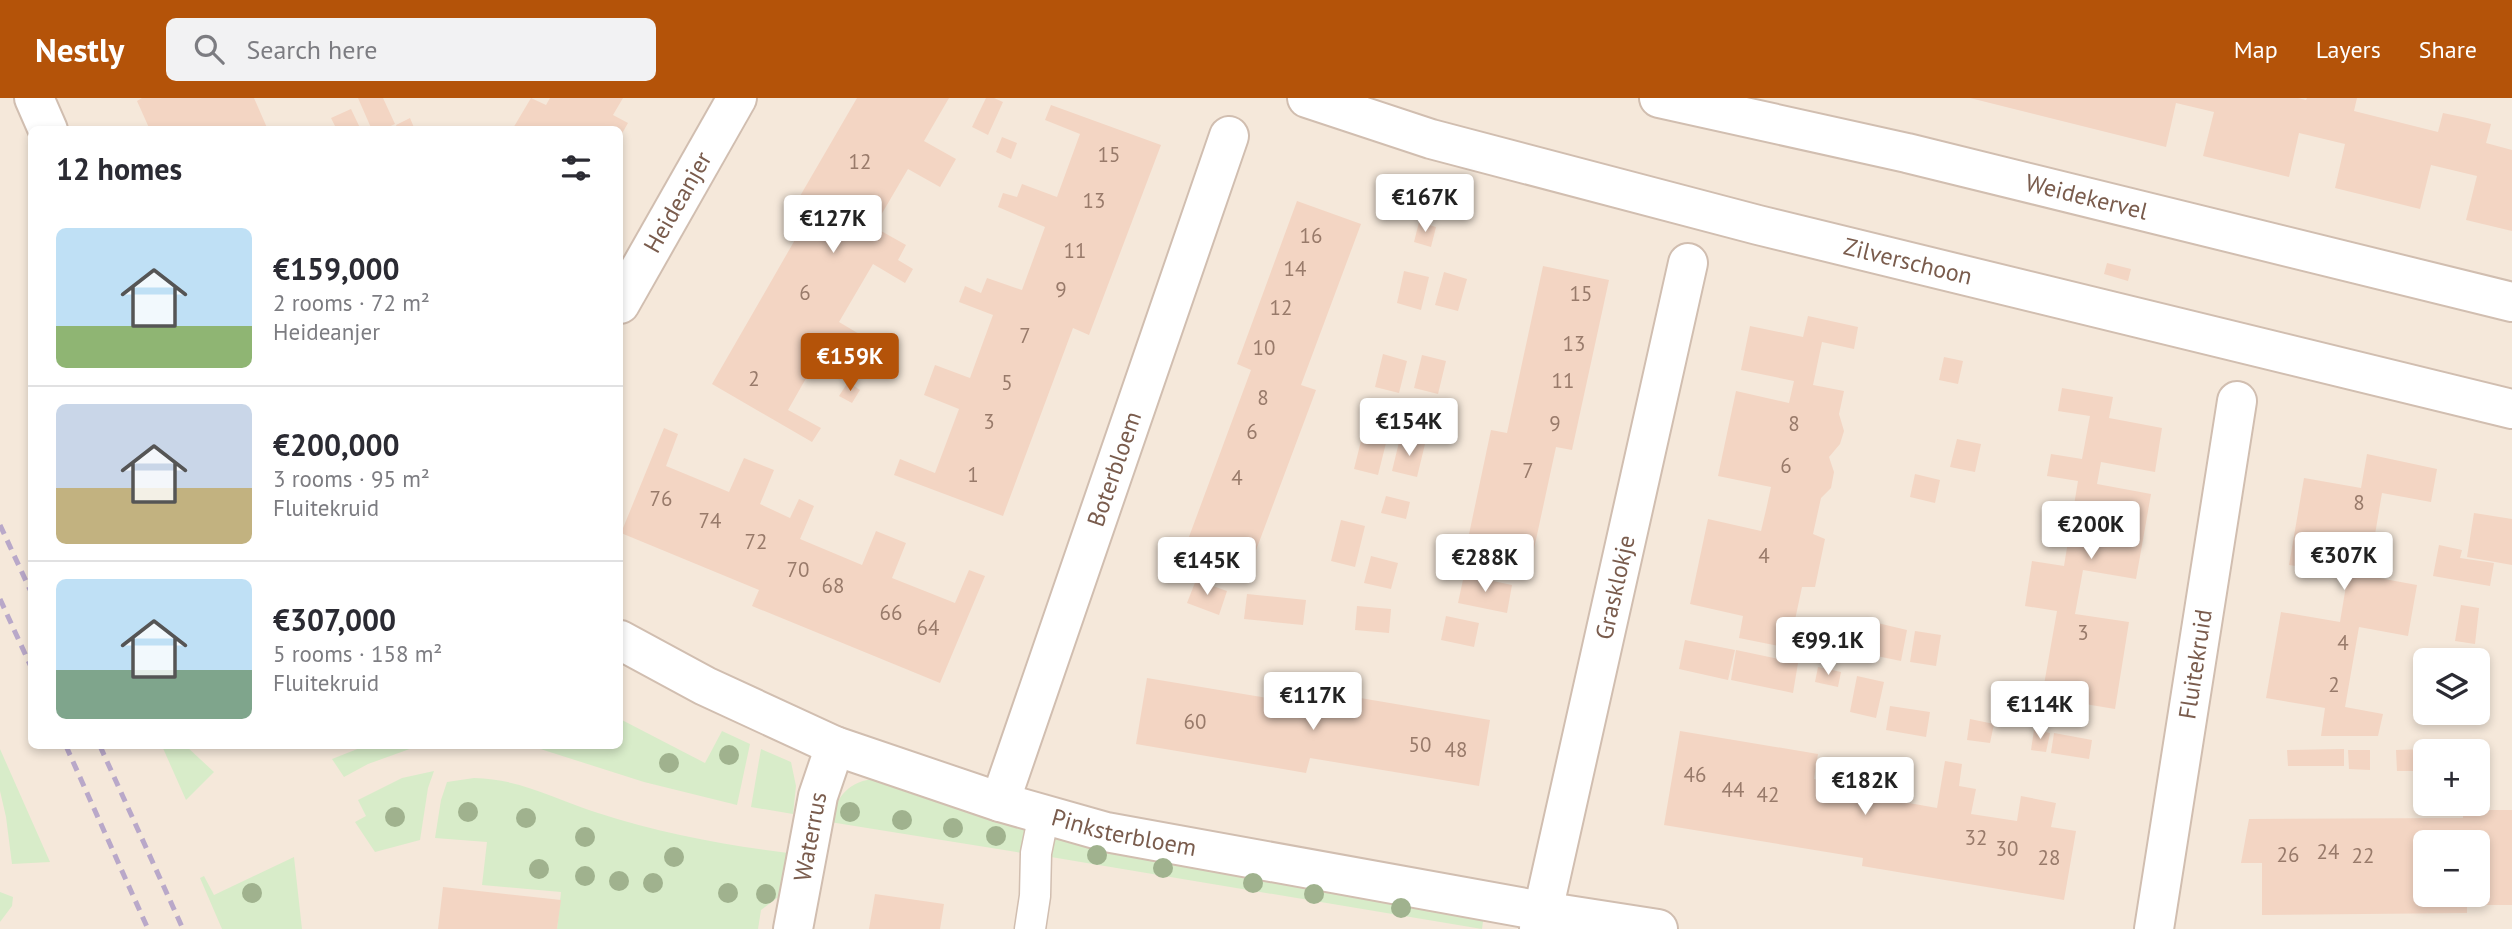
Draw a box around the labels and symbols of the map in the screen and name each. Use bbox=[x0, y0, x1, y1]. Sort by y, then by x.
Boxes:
house number: 15 bbox=[1098, 141, 1120, 168]
street label: Heideanjer bbox=[636, 146, 718, 258]
house number: 12 bbox=[849, 148, 871, 175]
street label: Weidekervel bbox=[2022, 167, 2151, 227]
pin: €167K bbox=[1376, 174, 1474, 234]
house number: 13 bbox=[1083, 187, 1105, 214]
pin: €127K bbox=[784, 195, 882, 255]
house number: 16 bbox=[1300, 222, 1322, 249]
street label: Zilverschoon bbox=[1841, 230, 1975, 292]
house number: 11 bbox=[1064, 237, 1086, 264]
house number: 14 bbox=[1284, 255, 1306, 282]
house number: 9 bbox=[1055, 276, 1067, 303]
house number: 6 bbox=[799, 279, 811, 306]
house number: 15 bbox=[1570, 280, 1592, 307]
house number: 12 bbox=[1270, 294, 1292, 321]
house number: 7 bbox=[1019, 322, 1031, 349]
house number: 13 bbox=[1563, 330, 1585, 357]
pin: €159K bbox=[801, 334, 899, 393]
house number: 10 bbox=[1253, 334, 1275, 361]
house number: 2 bbox=[748, 365, 760, 392]
house number: 11 bbox=[1552, 367, 1574, 394]
house number: 5 bbox=[1001, 369, 1013, 396]
house number: 8 bbox=[1257, 384, 1269, 411]
pin: €154K bbox=[1360, 398, 1458, 458]
street label: Boterbloem bbox=[1080, 407, 1148, 531]
house number: 3 bbox=[983, 408, 995, 435]
house number: 9 bbox=[1549, 410, 1561, 437]
house number: 8 bbox=[1788, 410, 1800, 437]
house number: 6 bbox=[1246, 418, 1258, 445]
house number: 6 bbox=[1780, 452, 1792, 479]
house number: 7 bbox=[1522, 457, 1534, 484]
house number: 1 bbox=[967, 461, 979, 488]
house number: 4 bbox=[1231, 464, 1243, 491]
house number: 76 bbox=[650, 485, 672, 512]
house number: 8 bbox=[2353, 489, 2365, 516]
pin: €200K bbox=[2042, 502, 2140, 561]
house number: 74 bbox=[699, 507, 721, 534]
house number: 72 bbox=[745, 528, 767, 555]
street label: Grasklokje bbox=[1588, 532, 1642, 643]
pin: €307K bbox=[2295, 532, 2393, 592]
pin: €288K bbox=[1436, 534, 1534, 594]
pin: €145K bbox=[1158, 538, 1256, 597]
house number: 4 bbox=[1758, 542, 1770, 569]
house number: 70 bbox=[787, 556, 809, 583]
house number: 68 bbox=[822, 572, 844, 599]
house number: 66 bbox=[880, 599, 902, 626]
street label: Fluitekruid bbox=[2171, 607, 2219, 721]
house number: 64 bbox=[917, 614, 939, 641]
pin: €99.1K bbox=[1771, 618, 1885, 677]
house number: 3 bbox=[2077, 619, 2089, 646]
house number: 4 bbox=[2337, 629, 2349, 656]
house number: 2 bbox=[2328, 671, 2340, 698]
pin: €117K bbox=[1264, 672, 1362, 732]
pin: €114K bbox=[1991, 682, 2089, 741]
house number: 60 bbox=[1184, 708, 1206, 735]
house number: 50 bbox=[1409, 731, 1431, 758]
house number: 48 bbox=[1445, 736, 1467, 763]
pin: €182K bbox=[1816, 758, 1914, 817]
house number: 46 bbox=[1684, 761, 1706, 788]
house number: 44 bbox=[1722, 776, 1744, 803]
house number: 42 bbox=[1757, 781, 1779, 808]
street label: Waterrus bbox=[786, 789, 833, 884]
street label: Pinksterbloem bbox=[1048, 801, 1199, 863]
house number: 32 bbox=[1965, 824, 1987, 851]
house number: 30 bbox=[1996, 835, 2018, 862]
house number: 24 bbox=[2317, 838, 2339, 865]
house number: 26 bbox=[2277, 841, 2299, 868]
house number: 22 bbox=[2352, 842, 2374, 869]
house number: 28 bbox=[2038, 844, 2060, 871]

